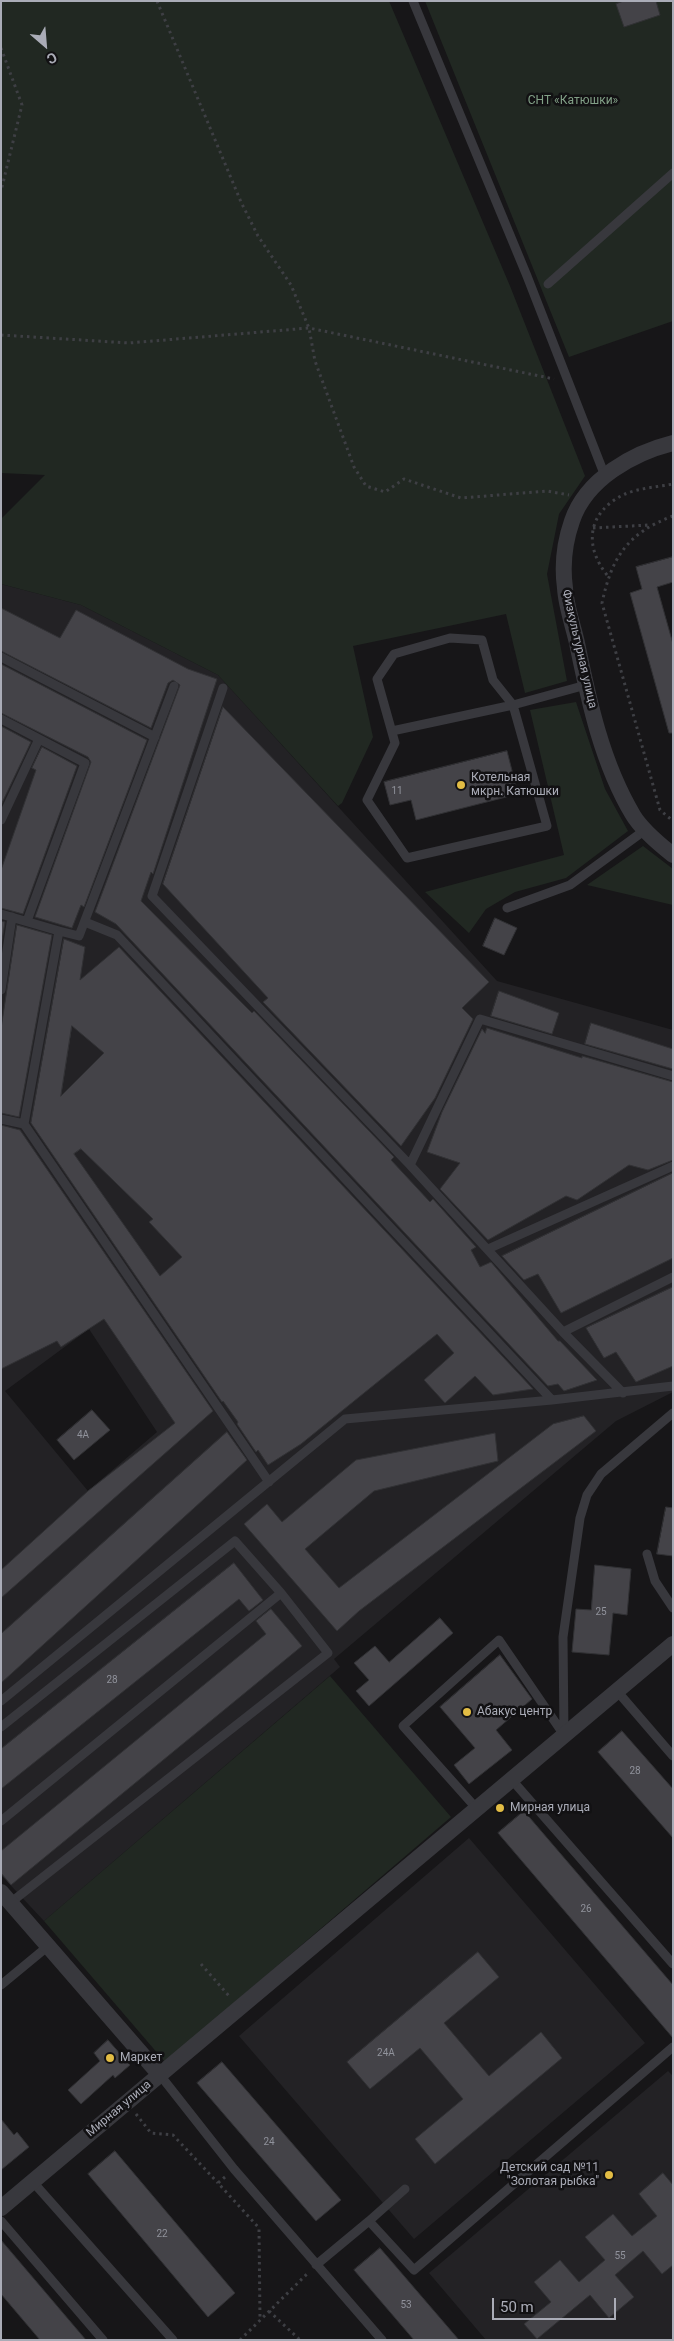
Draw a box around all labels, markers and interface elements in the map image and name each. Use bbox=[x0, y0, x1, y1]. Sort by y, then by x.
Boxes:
north arrow bbox=[20, 20, 70, 70]
text: С bbox=[44, 49, 60, 68]
park label: СНТ «Катюшки» bbox=[528, 94, 618, 108]
street label: Физкультурная улица bbox=[558, 588, 600, 710]
place label: Котельная мкрн. Катюшки bbox=[471, 771, 559, 799]
marker: Котельная мкрн. Катюшки bbox=[455, 779, 467, 791]
house number: 11 bbox=[391, 785, 403, 797]
house number: 4А bbox=[77, 1429, 89, 1441]
house number: 25 bbox=[595, 1606, 607, 1618]
house number: 28 bbox=[106, 1674, 118, 1686]
place label: Абакус центр bbox=[477, 1705, 552, 1719]
marker: Абакус центр bbox=[461, 1706, 473, 1718]
house number: 28 bbox=[629, 1765, 641, 1777]
place label: Мирная улица bbox=[510, 1801, 590, 1815]
marker: Мирная улица bbox=[494, 1802, 506, 1814]
house number: 26 bbox=[580, 1903, 592, 1915]
house number: 24А bbox=[377, 2047, 395, 2059]
place label: Маркет bbox=[120, 2051, 162, 2065]
marker: Маркет bbox=[104, 2052, 116, 2064]
street label: Мирная улица bbox=[84, 2078, 154, 2140]
house number: 24 bbox=[263, 2136, 275, 2148]
place label: Детский сад №11 "Золотая рыбка" bbox=[500, 2161, 599, 2189]
marker: Детский сад №11 "Золотая рыбка" bbox=[603, 2169, 615, 2181]
house number: 22 bbox=[156, 2228, 168, 2240]
house number: 55 bbox=[614, 2250, 626, 2262]
scale bar bbox=[494, 2288, 618, 2320]
text: 50 m bbox=[500, 2298, 534, 2316]
house number: 53 bbox=[400, 2299, 412, 2311]

